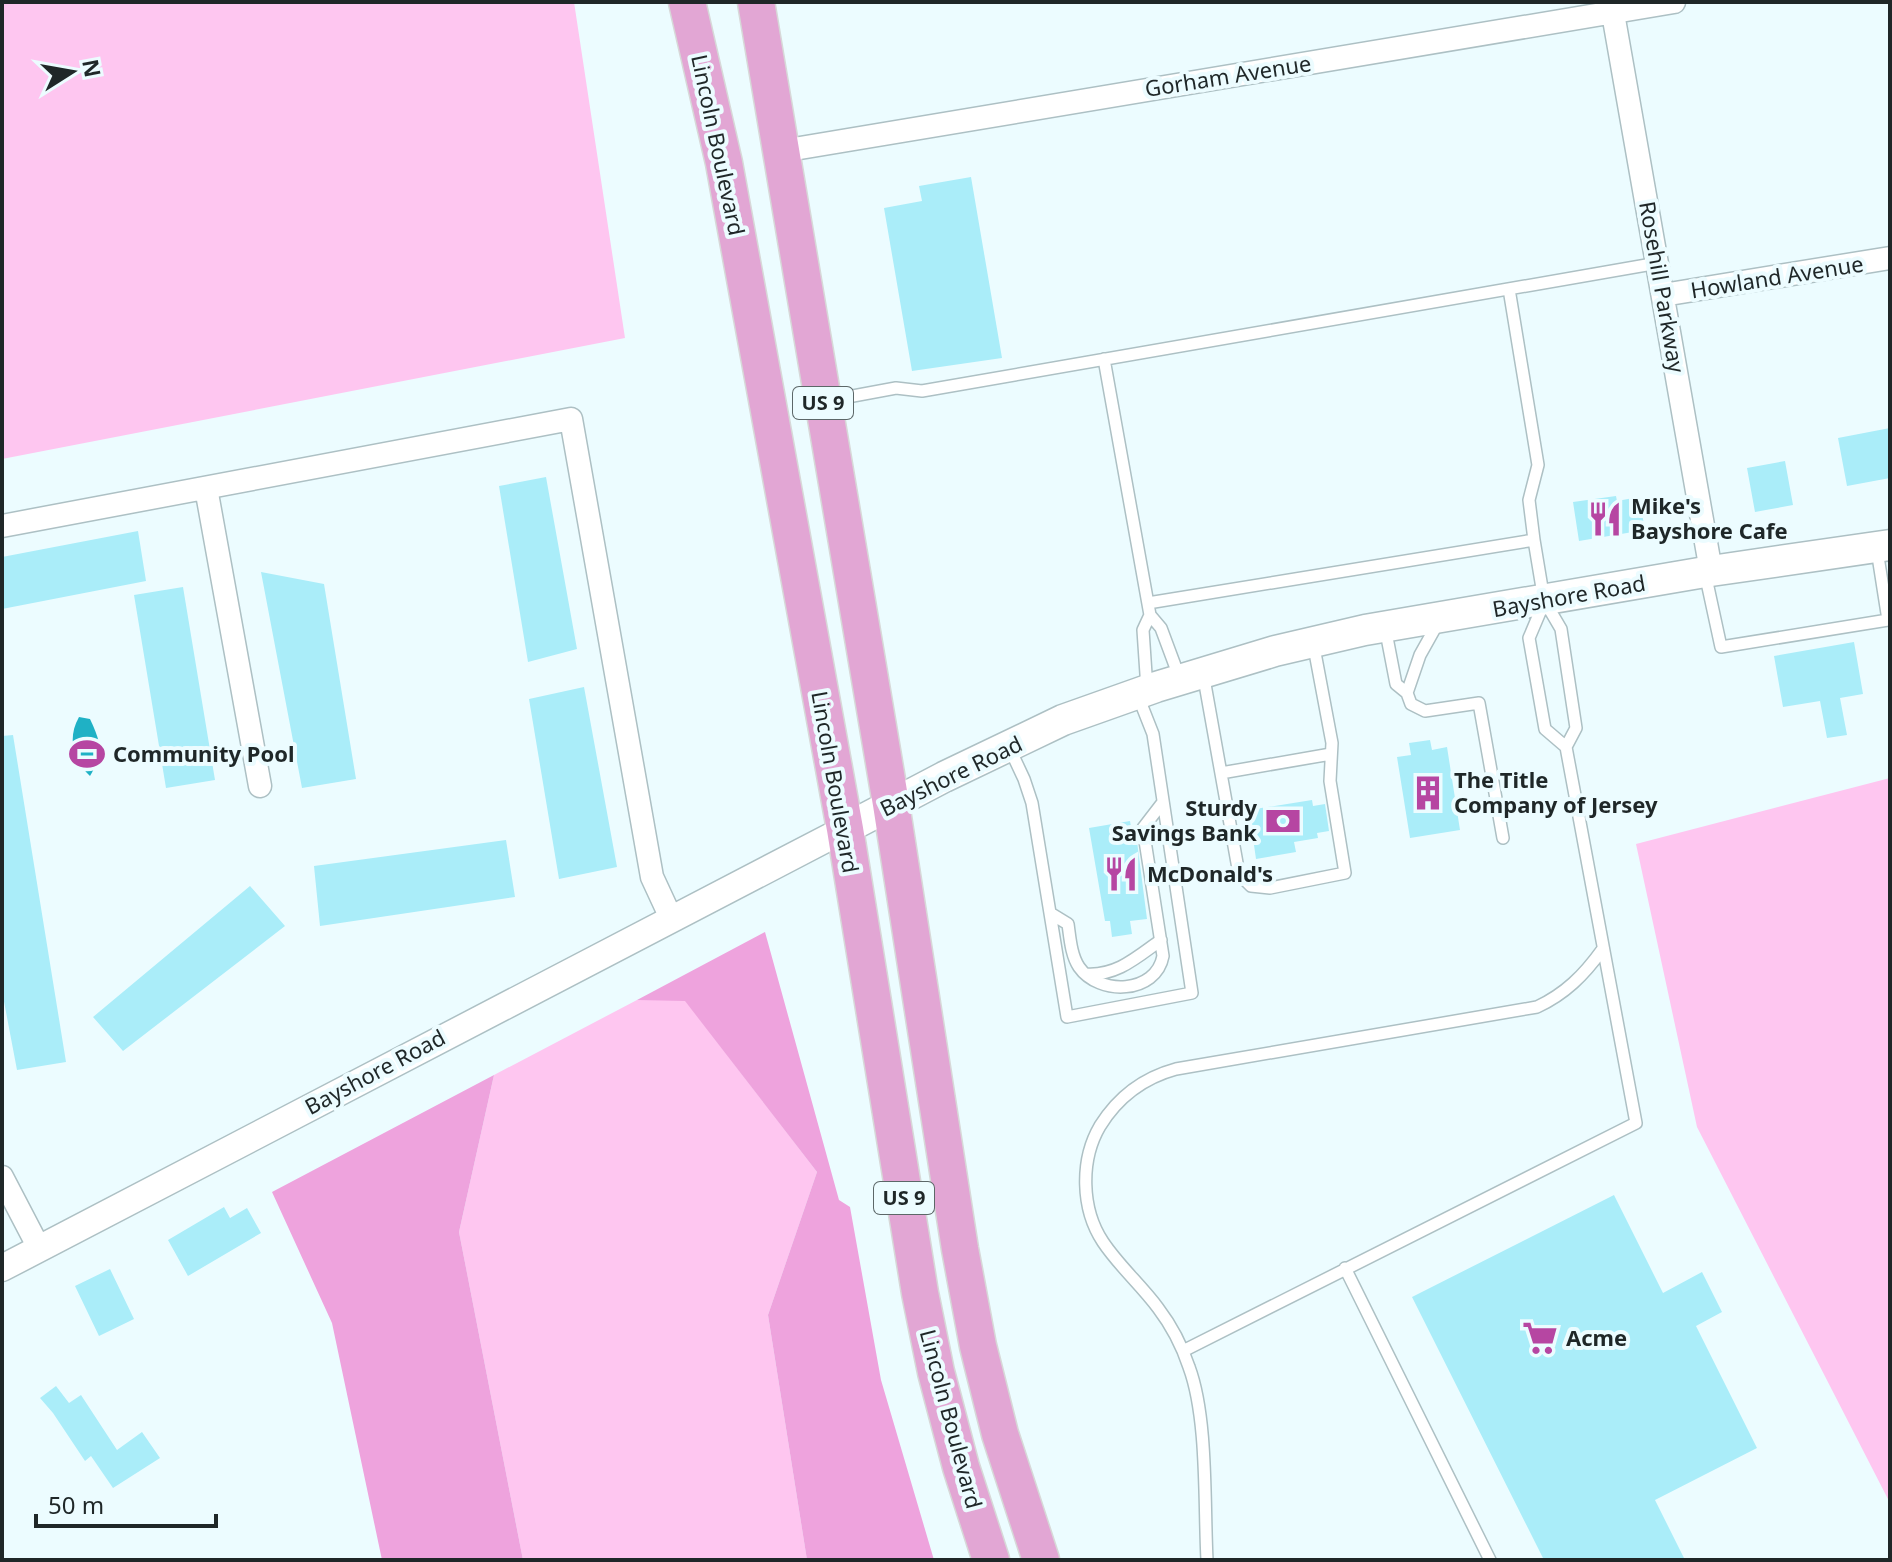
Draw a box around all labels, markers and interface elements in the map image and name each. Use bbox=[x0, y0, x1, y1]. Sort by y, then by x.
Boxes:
north arrow bbox=[32, 32, 112, 112]
street label: Gorham Avenue bbox=[1143, 47, 1313, 103]
street label: Lincoln Boulevard bbox=[685, 52, 753, 238]
text: N bbox=[76, 56, 109, 80]
street label: Rosehill Parkway bbox=[1633, 199, 1693, 376]
street label: Howland Avenue bbox=[1688, 248, 1865, 304]
road number: US 9 bbox=[793, 387, 853, 419]
place label: Mike's Bayshore Cafe bbox=[1631, 490, 1788, 545]
restaurant icon: Mike's Bayshore Cafe bbox=[1586, 500, 1624, 538]
street label: Bayshore Road bbox=[1490, 567, 1648, 623]
street label: Lincoln Boulevard bbox=[805, 689, 867, 875]
street label: Bayshore Road bbox=[874, 728, 1027, 823]
sports icon: Community Pool bbox=[68, 735, 106, 773]
place label: Community Pool bbox=[113, 738, 295, 768]
place label: The Title Company of Jersey bbox=[1454, 764, 1658, 819]
building icon: The Title Company of Jersey bbox=[1409, 774, 1447, 812]
place label: Sturdy Savings Bank bbox=[1112, 792, 1257, 847]
bank icon: Sturdy Savings Bank bbox=[1264, 802, 1302, 840]
restaurant icon: McDonald's bbox=[1102, 855, 1140, 893]
place label: McDonald's bbox=[1147, 858, 1273, 888]
street label: Bayshore Road bbox=[299, 1021, 450, 1121]
road number: US 9 bbox=[874, 1182, 934, 1214]
supermarket icon: Acme bbox=[1521, 1319, 1559, 1357]
place label: Acme bbox=[1566, 1322, 1627, 1352]
street label: Lincoln Boulevard bbox=[914, 1326, 990, 1512]
scale bar bbox=[36, 1478, 216, 1528]
text: 50 m bbox=[48, 1488, 104, 1521]

